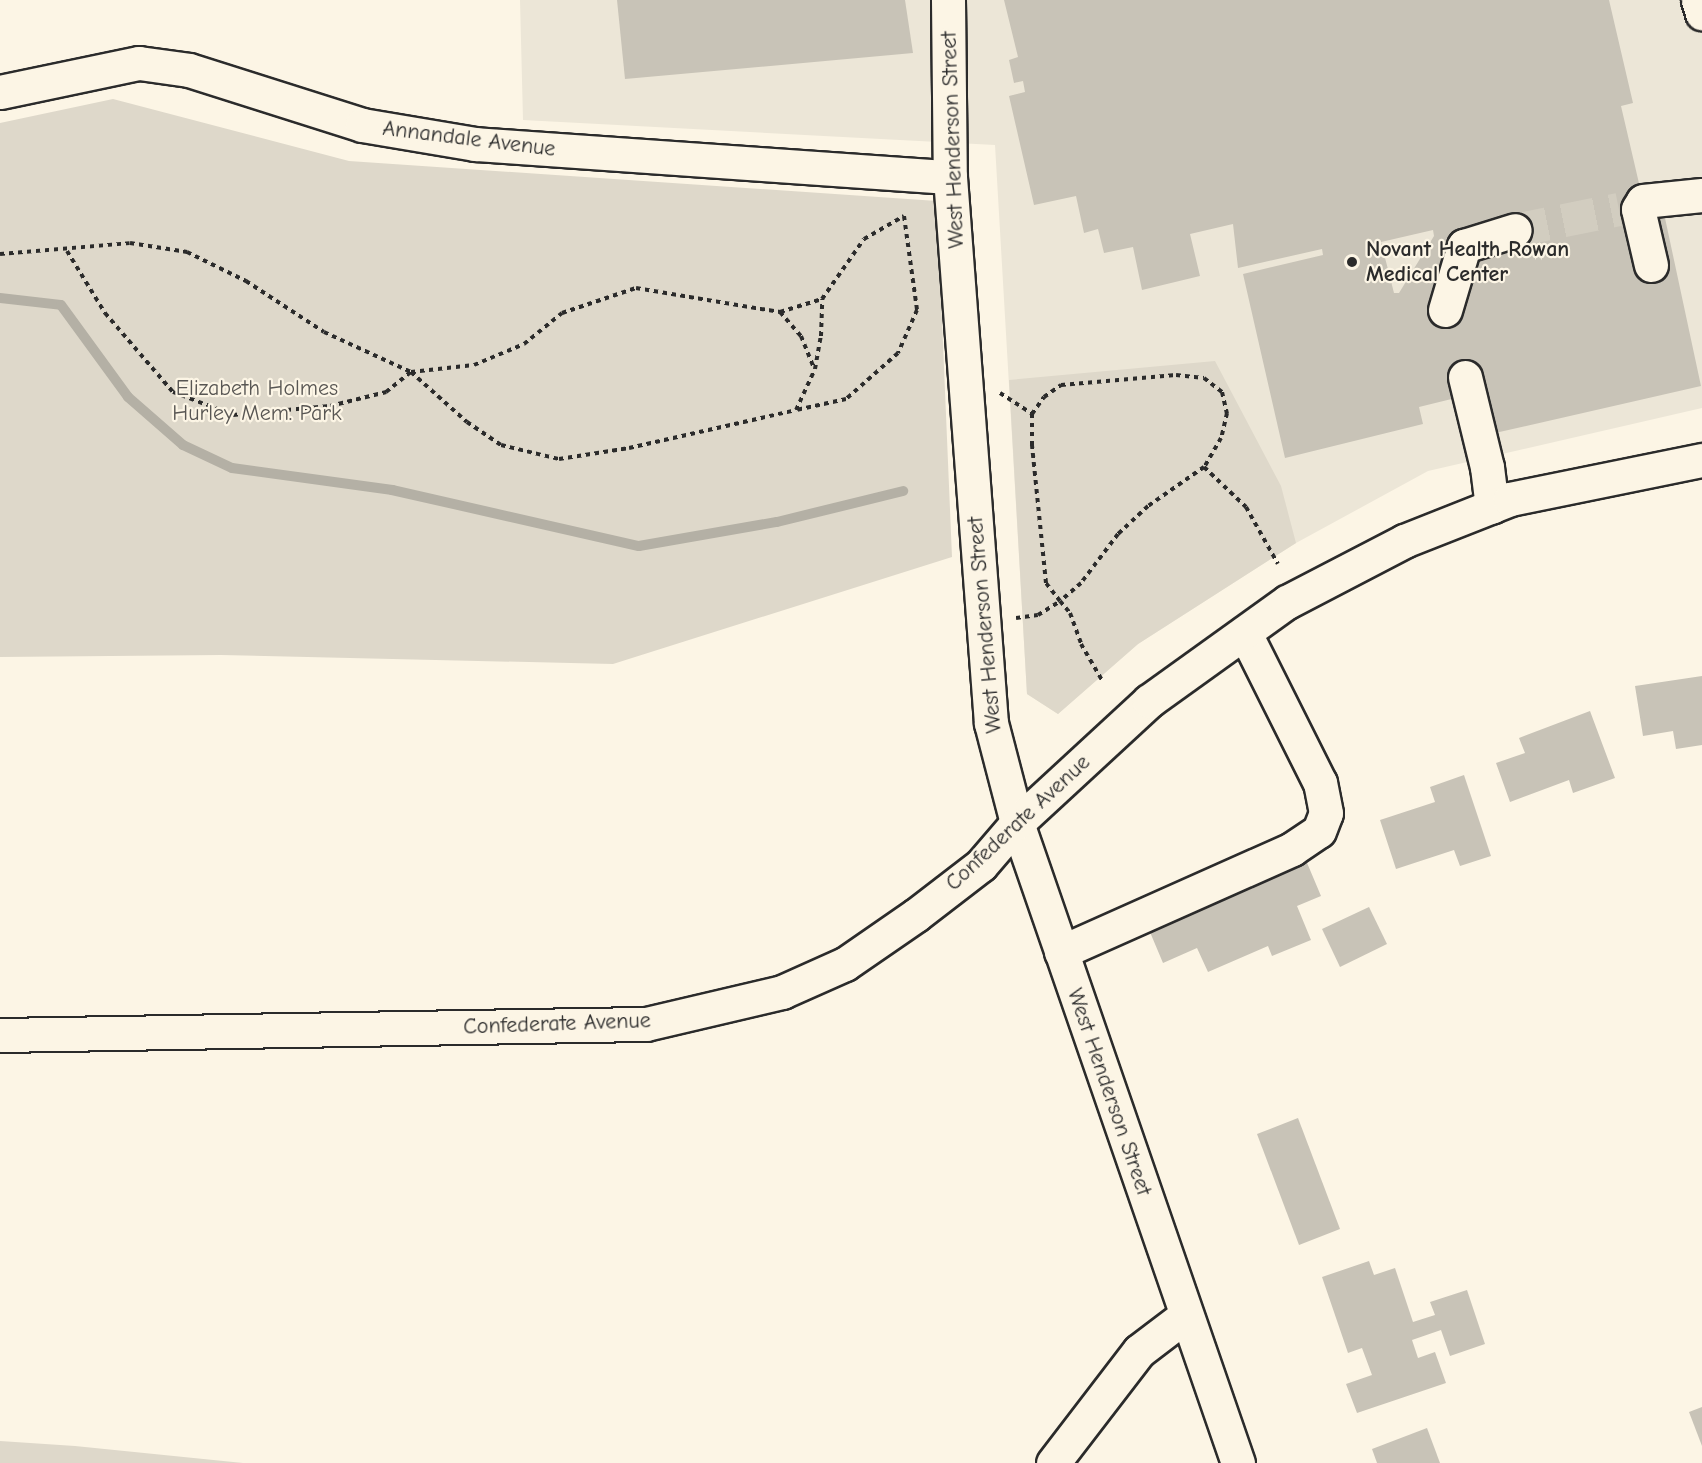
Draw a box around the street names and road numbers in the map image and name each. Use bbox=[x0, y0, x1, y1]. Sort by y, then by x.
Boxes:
street label: West Henderson Street bbox=[936, 31, 970, 249]
street label: Annandale Avenue bbox=[381, 115, 557, 163]
street label: West Henderson Street bbox=[962, 516, 1008, 734]
street label: Confederate Avenue bbox=[940, 749, 1096, 897]
street label: West Henderson Street bbox=[1061, 985, 1157, 1199]
street label: Confederate Avenue bbox=[463, 1008, 651, 1040]

